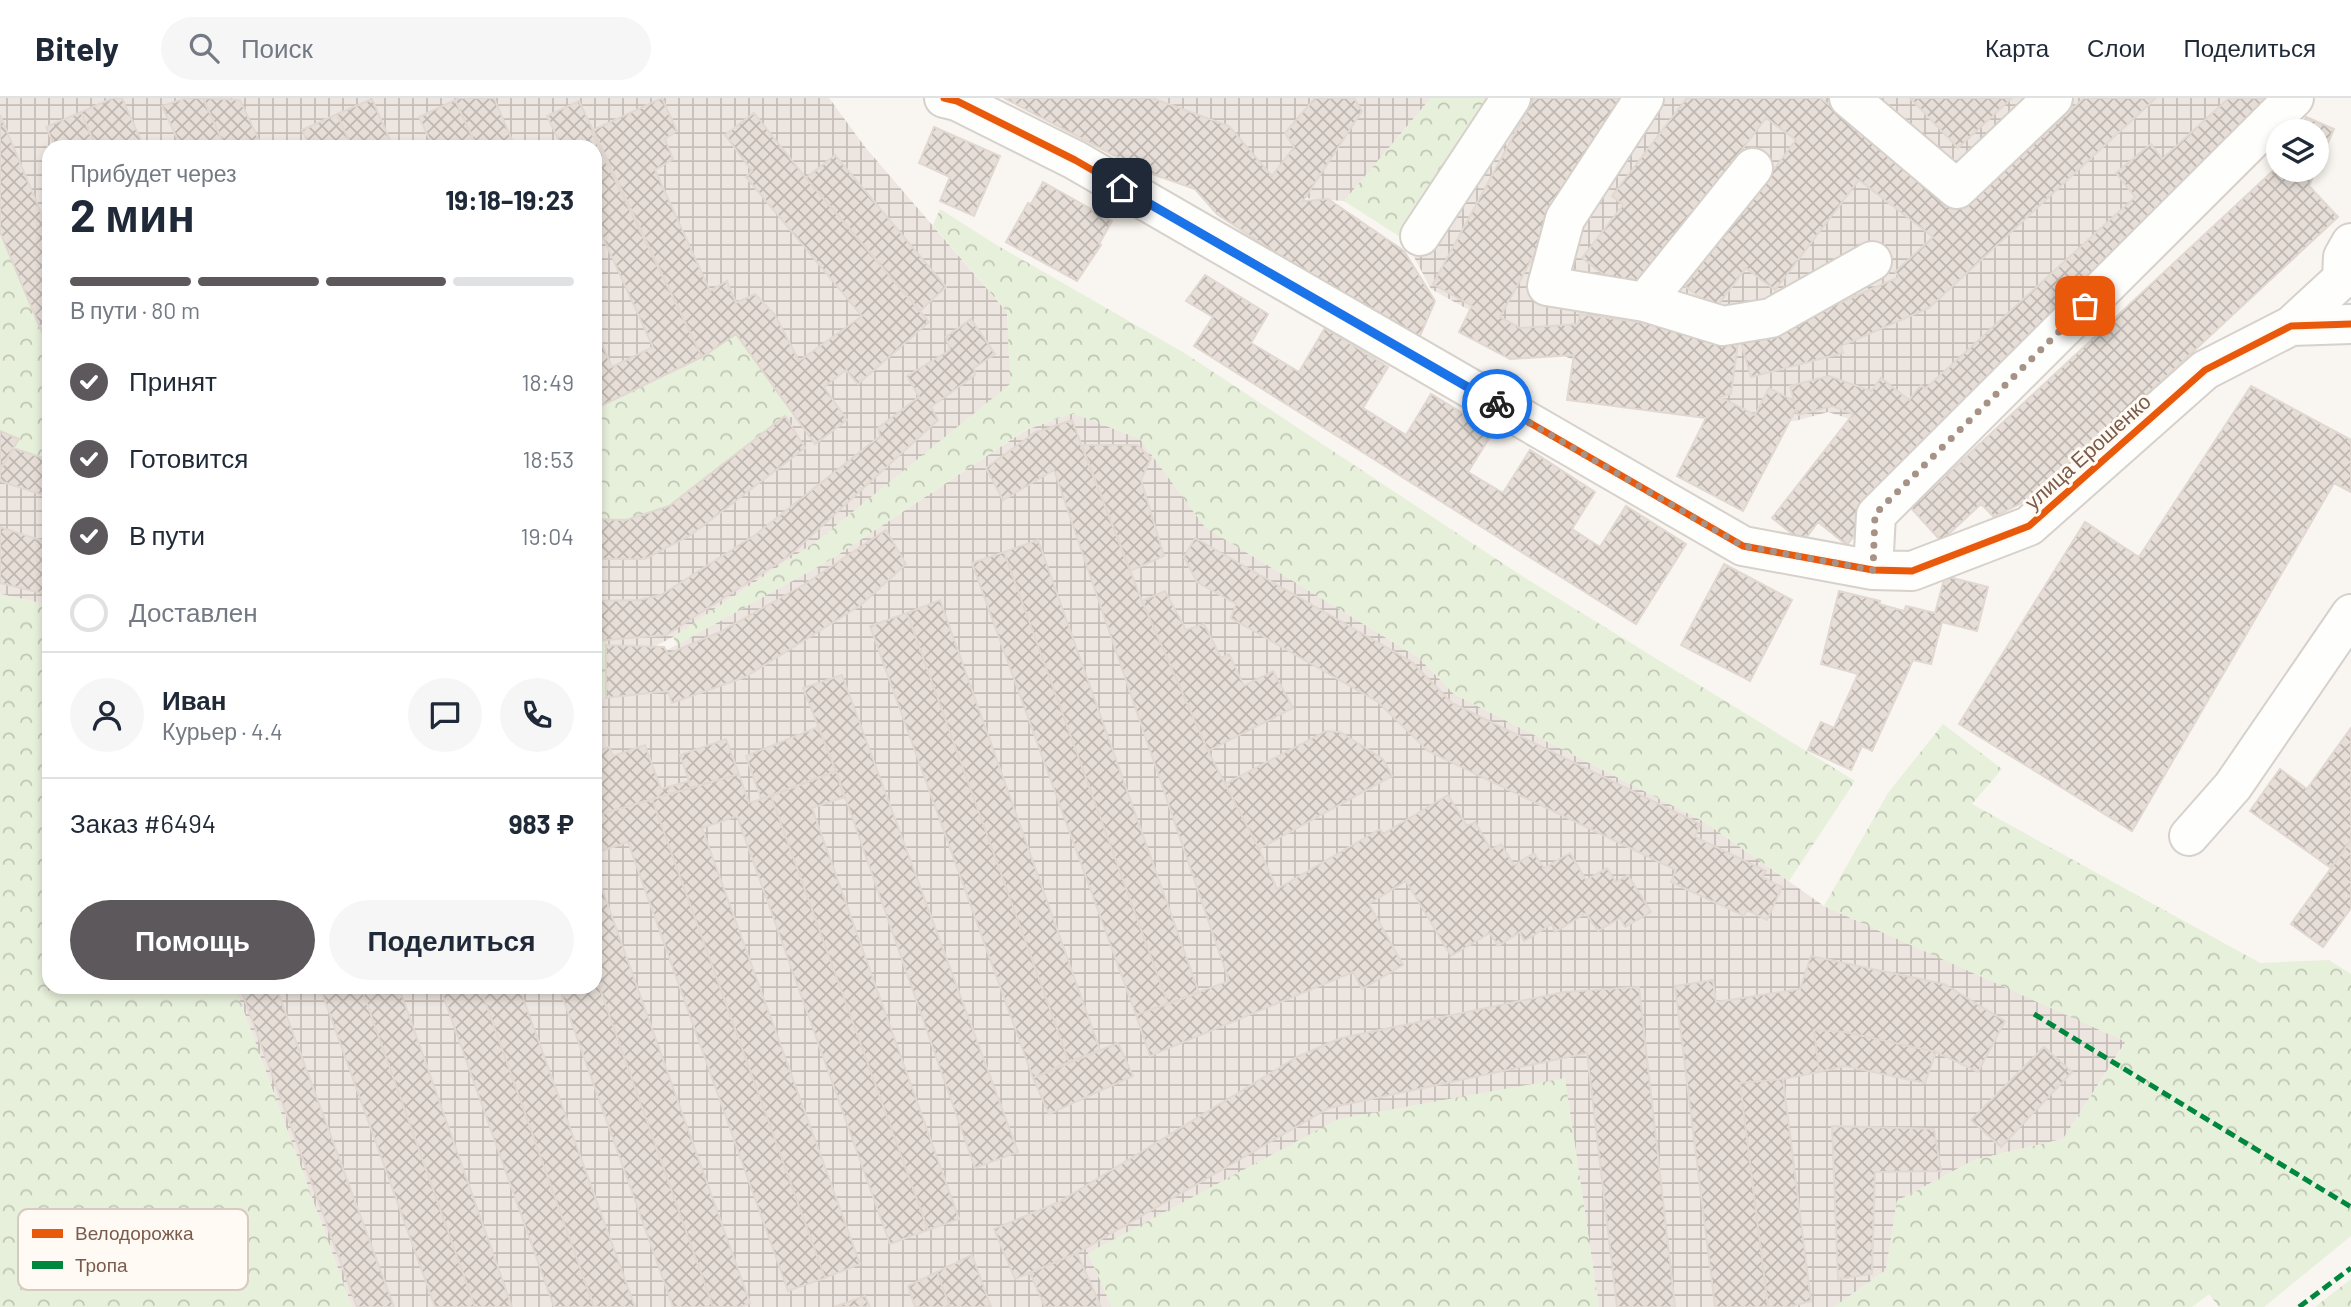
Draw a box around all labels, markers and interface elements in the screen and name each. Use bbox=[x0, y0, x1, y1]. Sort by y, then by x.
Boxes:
search box bbox=[161, 17, 651, 80]
text: Bitely bbox=[35, 28, 119, 68]
icon: search bbox=[185, 29, 223, 67]
text: Поиск bbox=[241, 32, 313, 63]
text: Карта bbox=[1985, 33, 2049, 62]
text: Слои bbox=[2087, 33, 2145, 62]
text: Поделиться bbox=[2183, 33, 2316, 62]
map controls bbox=[2266, 119, 2329, 182]
button: layers bbox=[2266, 119, 2329, 182]
pin bbox=[1092, 158, 1152, 218]
text: Прибудет через bbox=[70, 159, 237, 187]
icon: home bbox=[1103, 169, 1141, 207]
text: 19:18–19:23 bbox=[445, 184, 574, 215]
text: 2 мин bbox=[70, 186, 195, 241]
pin bbox=[2055, 276, 2115, 336]
icon: bag bbox=[2066, 287, 2104, 325]
text: В пути · 80 m bbox=[70, 296, 200, 324]
icon: check bbox=[70, 363, 108, 401]
text: Принят bbox=[129, 365, 217, 396]
text: 18:49 bbox=[522, 368, 574, 396]
courier bbox=[1462, 369, 1532, 439]
icon: bike bbox=[1478, 385, 1516, 423]
street label: улица Ерошенко bbox=[2019, 388, 2155, 514]
icon: check bbox=[70, 440, 108, 478]
text: Готовится bbox=[129, 442, 248, 473]
text: 18:53 bbox=[523, 445, 574, 473]
icon: check bbox=[70, 517, 108, 555]
text: В пути bbox=[129, 519, 205, 550]
text: 19:04 bbox=[521, 522, 574, 550]
text: Доставлен bbox=[129, 596, 258, 627]
button: person bbox=[70, 678, 144, 752]
button: chat bbox=[408, 678, 482, 752]
button: phone bbox=[500, 678, 574, 752]
text: Иван bbox=[162, 684, 227, 715]
text: Курьер · 4.4 bbox=[162, 717, 283, 745]
text: Заказ #6494 bbox=[70, 807, 216, 838]
text: 983 ₽ bbox=[509, 808, 574, 839]
button: Помощь bbox=[70, 900, 315, 980]
button: Поделиться bbox=[329, 900, 574, 980]
legend bbox=[18, 1209, 248, 1290]
text: Велодорожка bbox=[75, 1221, 194, 1244]
text: Тропа bbox=[75, 1253, 128, 1276]

